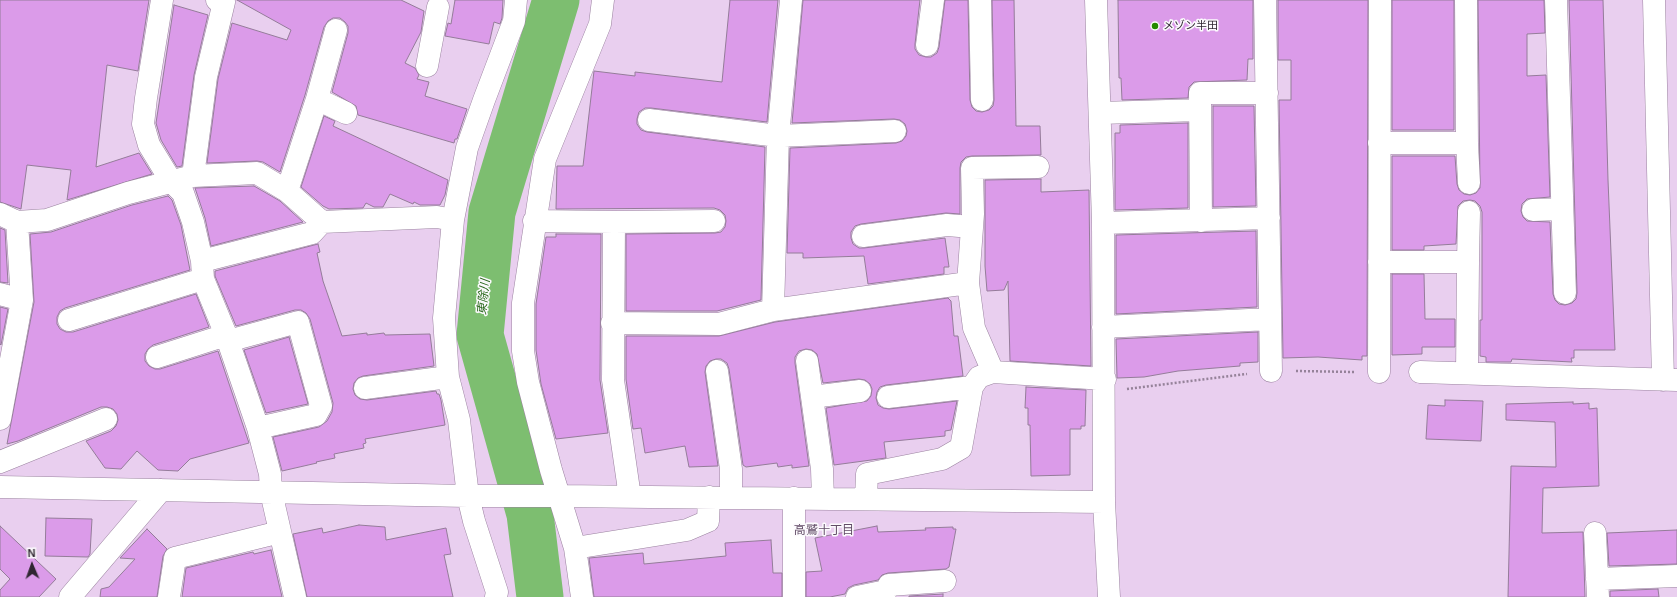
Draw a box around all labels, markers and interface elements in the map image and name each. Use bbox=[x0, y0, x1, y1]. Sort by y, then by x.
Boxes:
place label: メゾン半田 bbox=[1163, 19, 1218, 33]
marker: メゾン半田 bbox=[1150, 21, 1160, 31]
water label: 東除川 bbox=[475, 278, 493, 316]
district label: 高鷲十丁目 bbox=[794, 524, 854, 538]
north arrow bbox=[12, 545, 52, 585]
text: N bbox=[27, 547, 36, 559]

